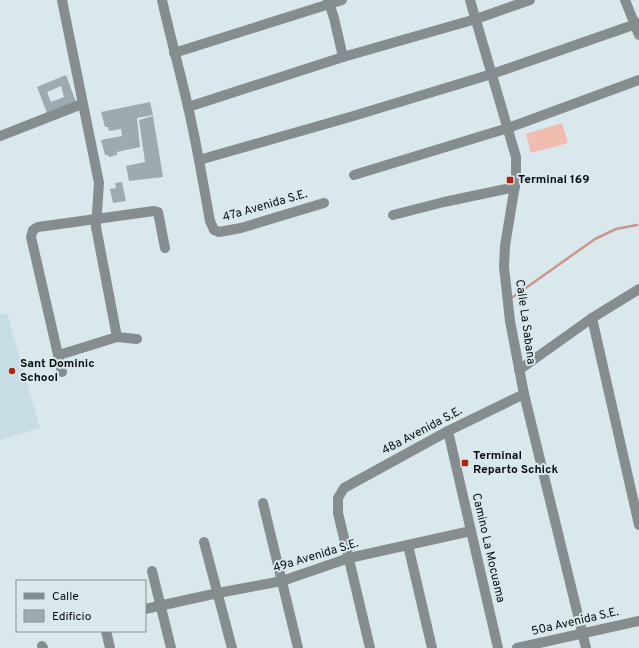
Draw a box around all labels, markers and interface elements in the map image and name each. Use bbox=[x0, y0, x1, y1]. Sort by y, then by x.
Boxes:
place label: Terminal 169 bbox=[518, 172, 590, 188]
marker: Terminal 169 bbox=[505, 175, 515, 185]
street label: 47a Avenida S.E. bbox=[221, 186, 309, 226]
street label: Calle La Sabana bbox=[511, 279, 539, 365]
place label: Sant Dominic School bbox=[20, 356, 95, 386]
marker: Sant Dominic School bbox=[7, 366, 17, 376]
street label: 48a Avenida S.E. bbox=[379, 403, 465, 459]
place label: Terminal Reparto Schick bbox=[473, 448, 559, 478]
marker: Terminal Reparto Schick bbox=[460, 458, 470, 468]
street label: Camino La Mocuama bbox=[468, 492, 508, 604]
street label: 49a Avenida S.E. bbox=[271, 535, 361, 577]
legend bbox=[16, 580, 146, 632]
text: Calle bbox=[52, 589, 79, 605]
street label: 50a Avenida S.E. bbox=[530, 604, 621, 640]
text: Edificio bbox=[52, 609, 92, 625]

